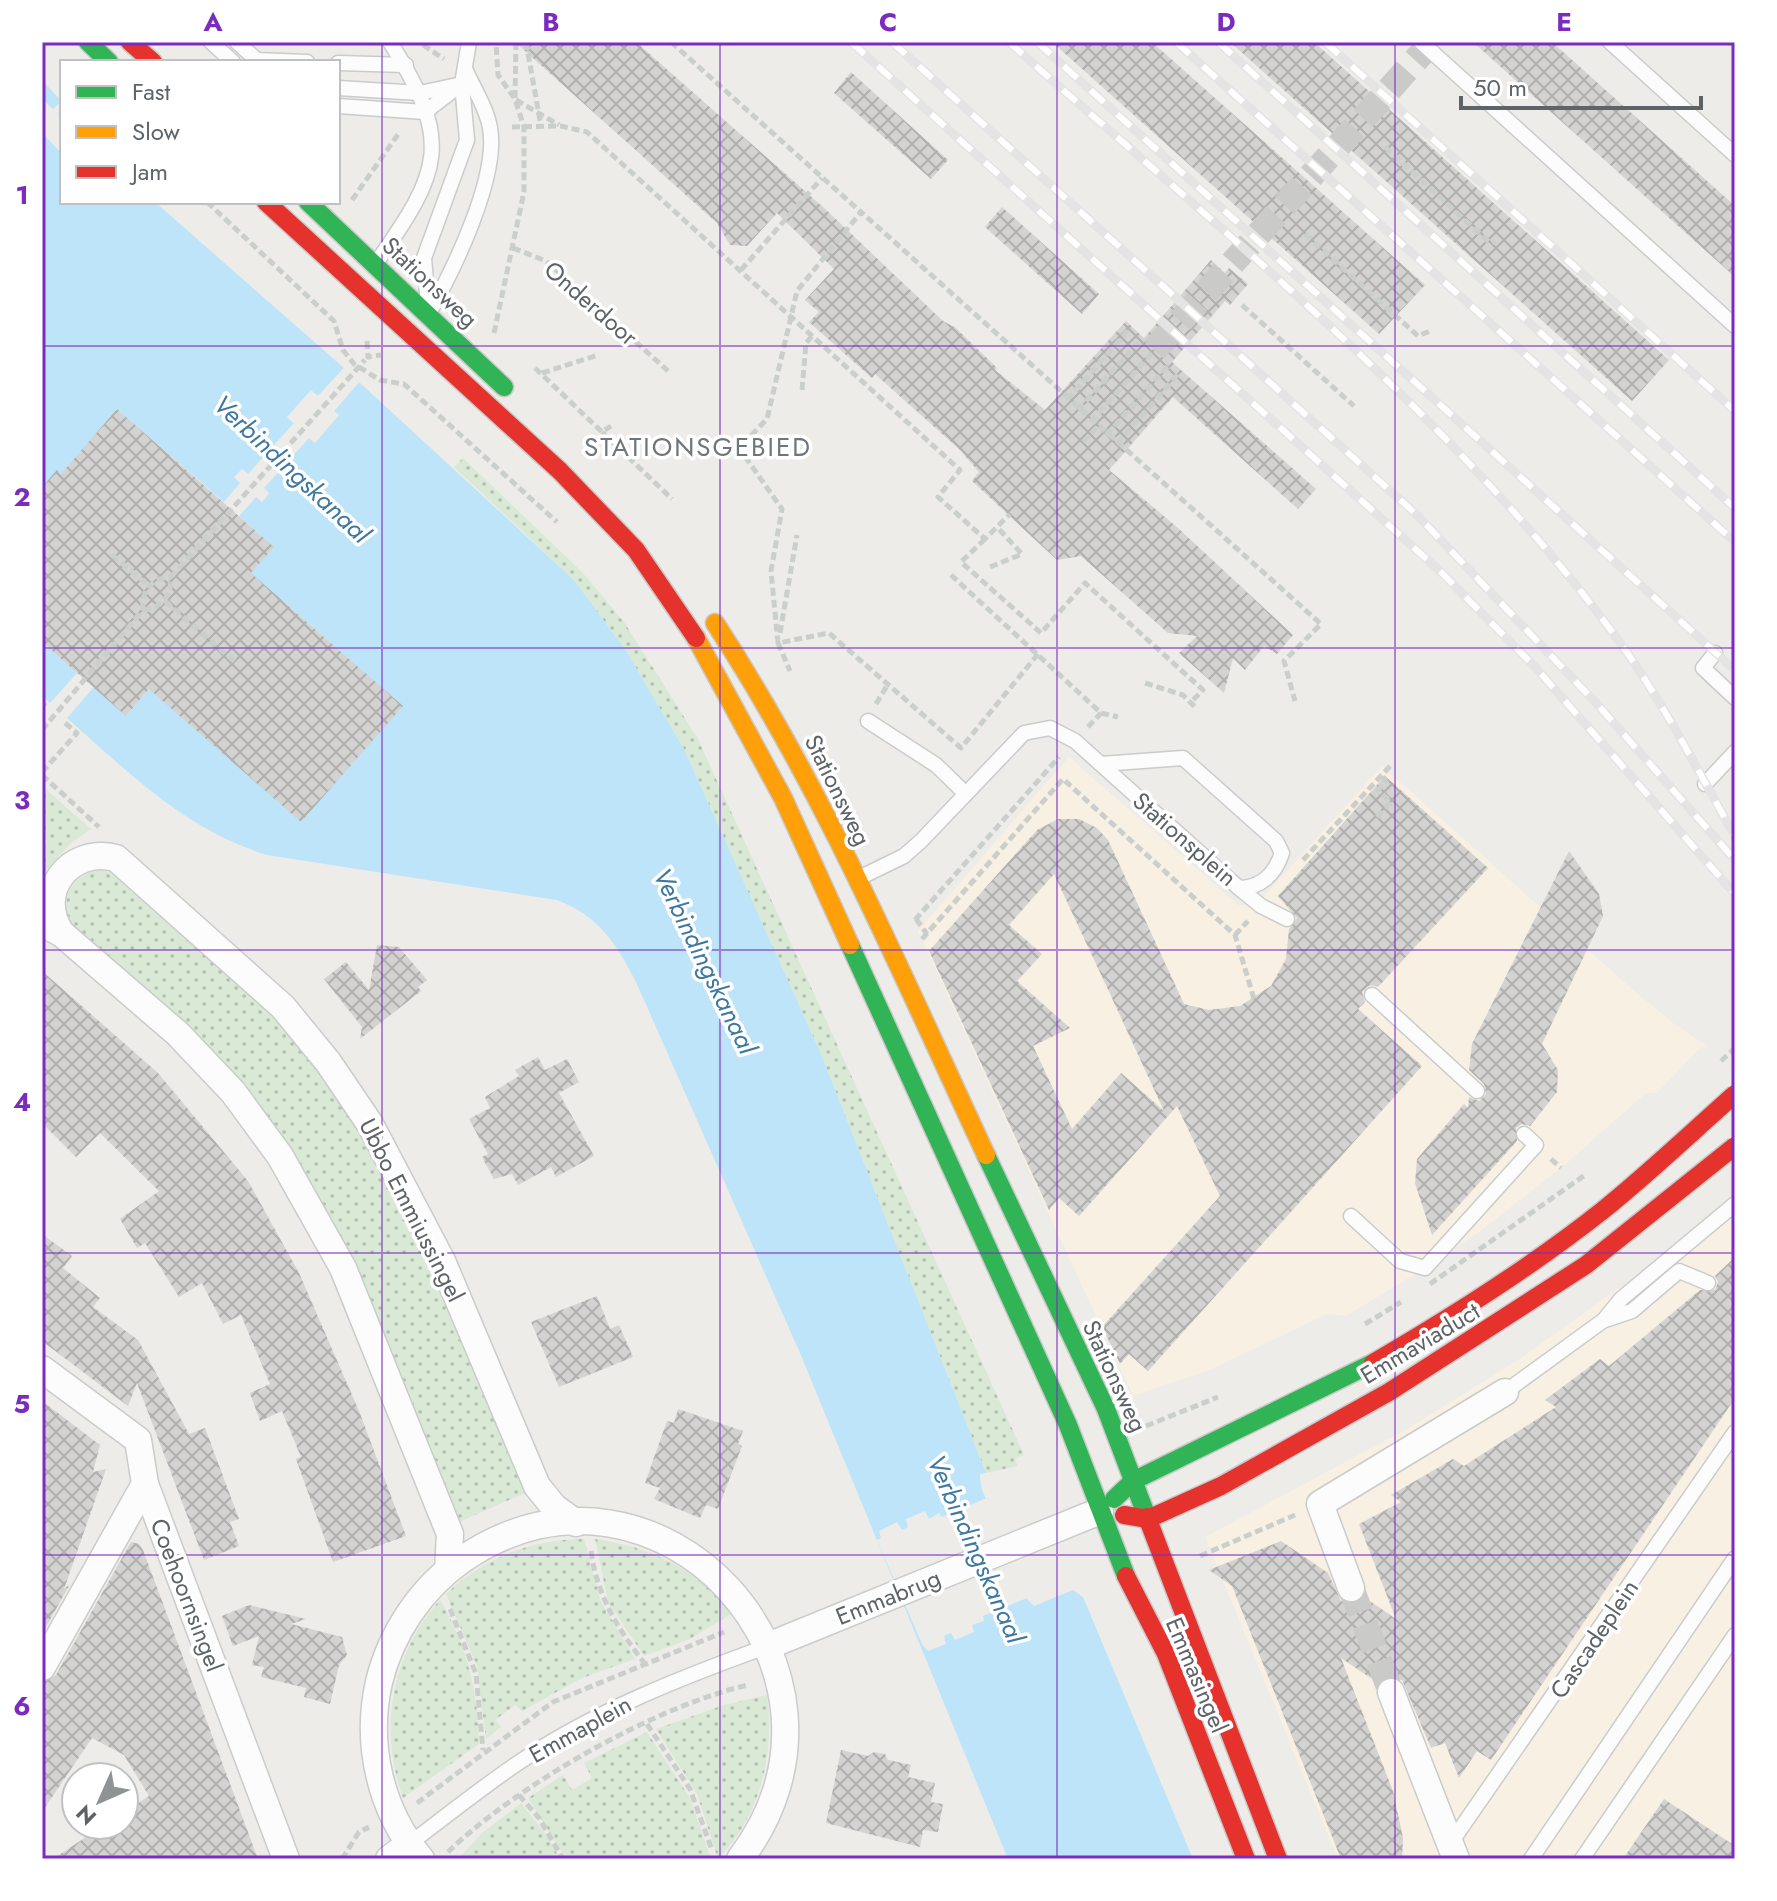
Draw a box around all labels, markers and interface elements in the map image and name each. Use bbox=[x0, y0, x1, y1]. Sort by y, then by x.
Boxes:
text: A bbox=[202, 3, 223, 41]
text: B bbox=[542, 3, 560, 41]
text: C bbox=[879, 3, 897, 41]
text: D bbox=[1216, 3, 1236, 41]
text: E bbox=[1556, 3, 1572, 41]
legend bbox=[60, 60, 340, 204]
scale bar bbox=[1461, 60, 1701, 110]
text: 50 m bbox=[1473, 70, 1527, 105]
text: Fast bbox=[132, 74, 170, 109]
text: Slow bbox=[132, 114, 180, 149]
text: Jam bbox=[129, 154, 168, 189]
text: 1 bbox=[15, 176, 29, 214]
street label: Stationsweg bbox=[374, 228, 486, 336]
street label: Onderdoor bbox=[537, 252, 646, 354]
water label: Verbindingskanaal bbox=[205, 386, 380, 553]
district label: STATIONSGEBIED bbox=[584, 428, 812, 466]
text: 2 bbox=[13, 478, 31, 516]
street label: Stationsweg bbox=[796, 729, 880, 851]
text: 3 bbox=[14, 781, 30, 819]
street label: Stationsplein bbox=[1125, 784, 1245, 894]
water label: Verbindingskanaal bbox=[644, 862, 767, 1061]
text: 4 bbox=[13, 1083, 31, 1121]
street label: Ubbo Emmiussingel bbox=[351, 1112, 473, 1308]
street label: Emmaviaduct bbox=[1354, 1293, 1487, 1392]
street label: Stationsweg bbox=[1074, 1314, 1156, 1438]
text: 5 bbox=[14, 1385, 30, 1423]
water label: Verbindingskanaal bbox=[917, 1449, 1035, 1650]
street label: Coehoornsingel bbox=[142, 1513, 232, 1677]
street label: Emmabrug bbox=[830, 1560, 946, 1634]
street label: Cascadeplein bbox=[1541, 1572, 1647, 1706]
street label: Emmasingel bbox=[1157, 1612, 1237, 1738]
street label: Emmaplein bbox=[522, 1686, 638, 1772]
text: 6 bbox=[13, 1687, 31, 1725]
north arrow bbox=[60, 1761, 140, 1841]
text: N bbox=[68, 1798, 103, 1833]

